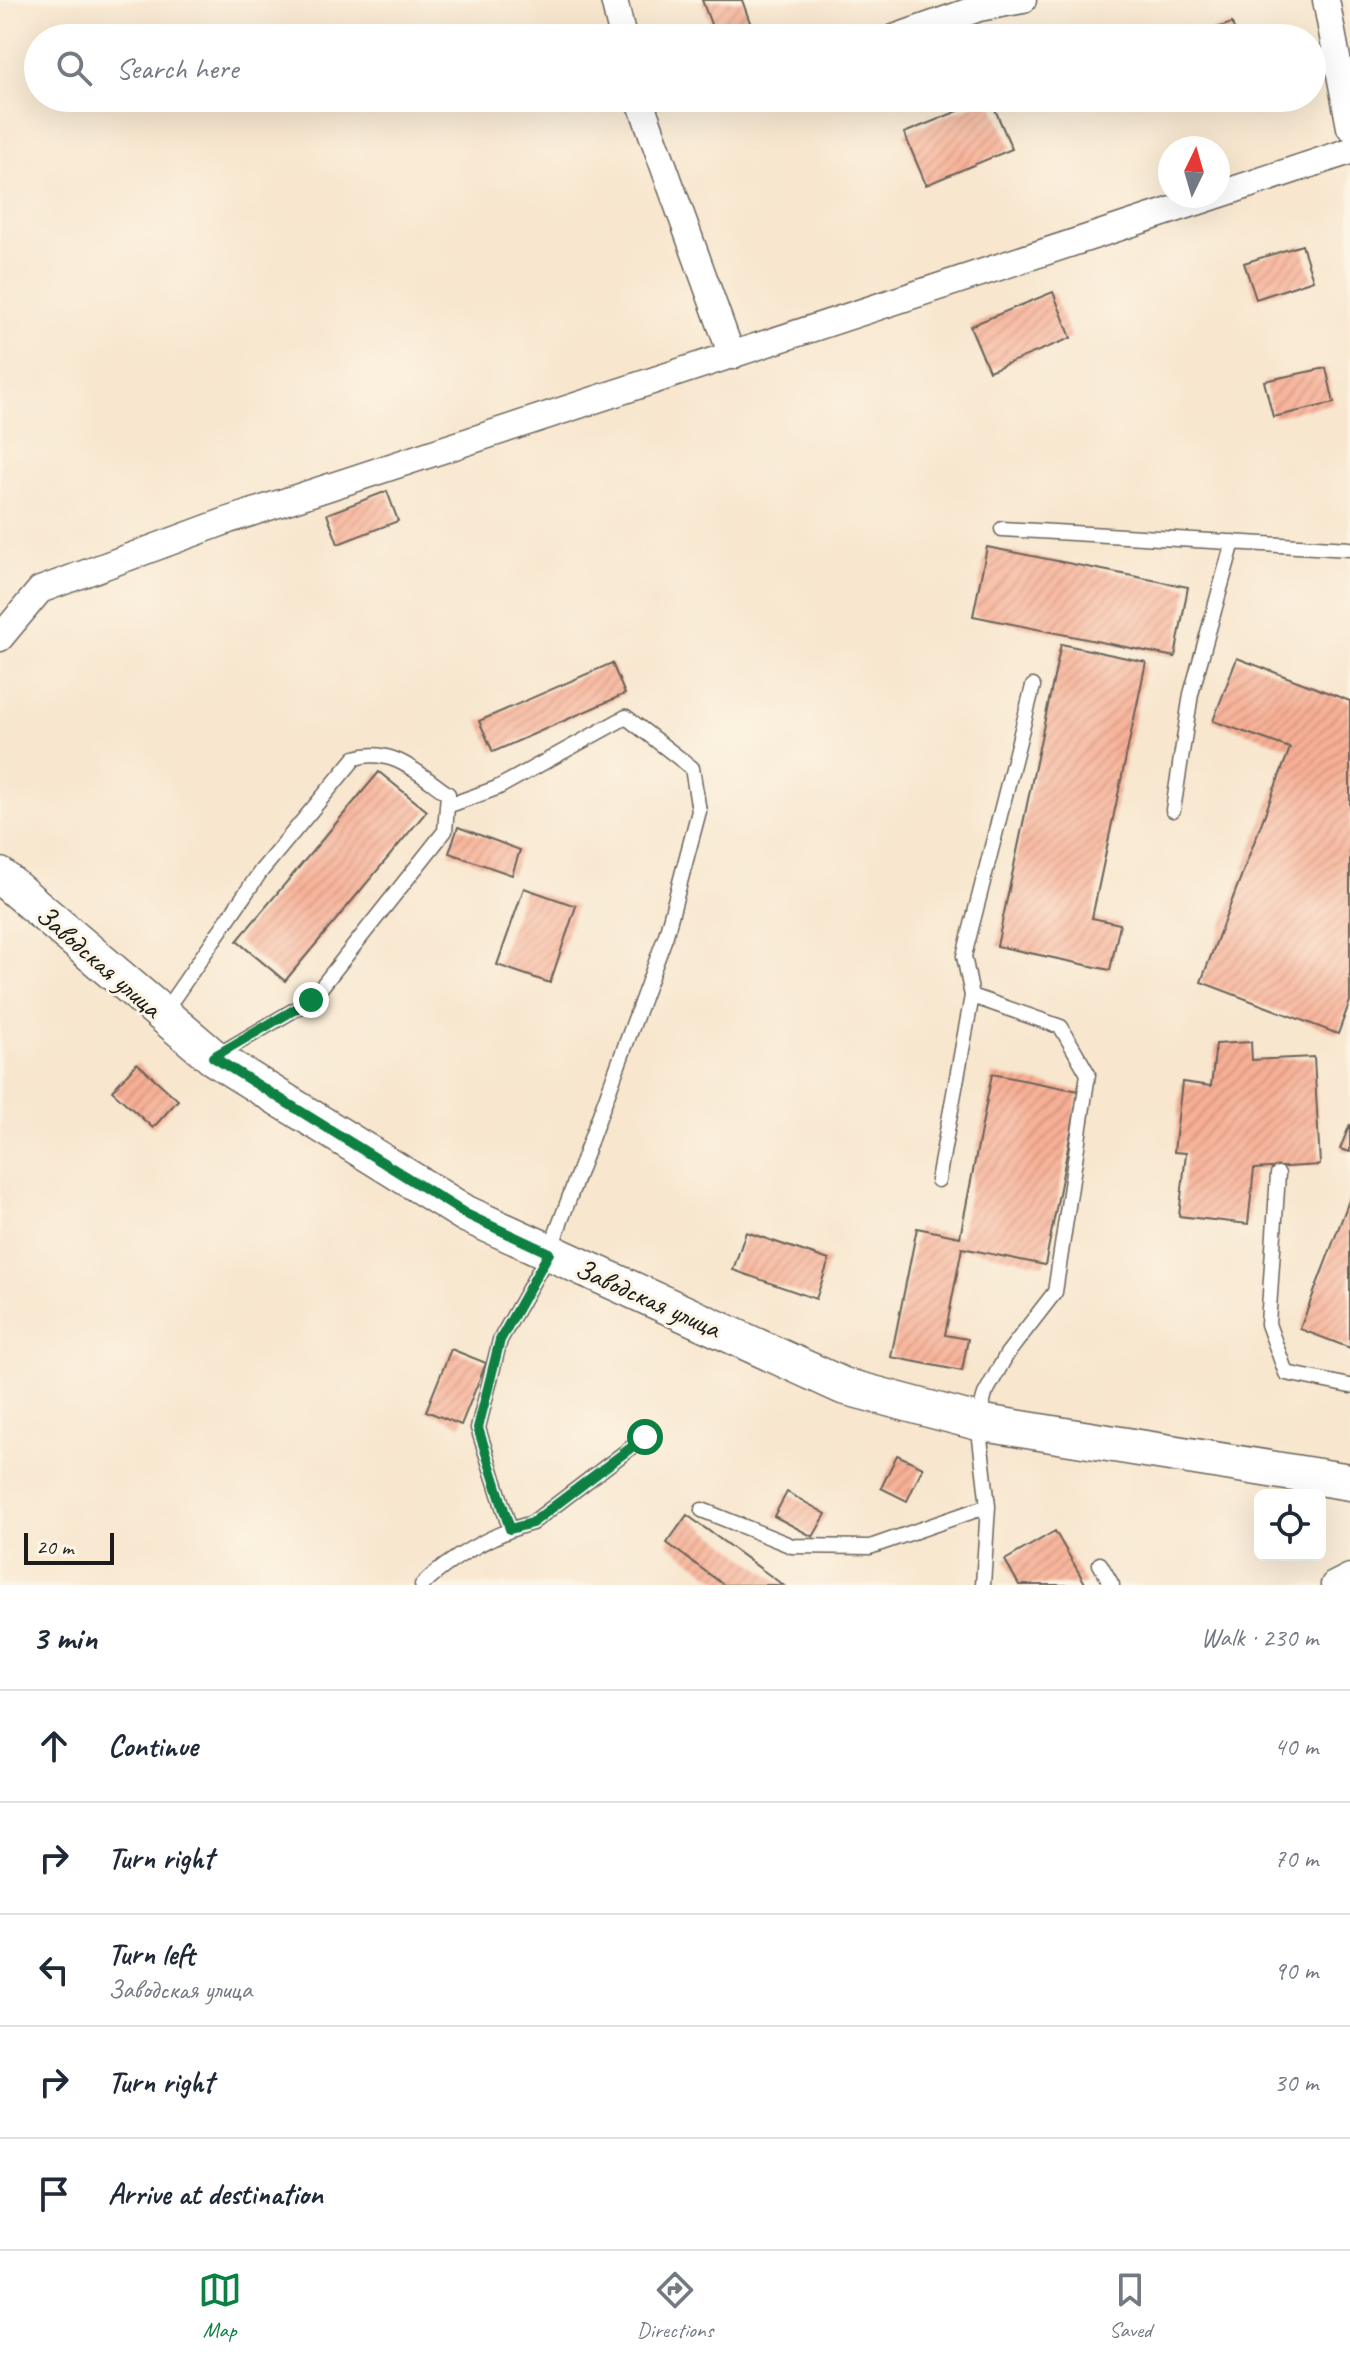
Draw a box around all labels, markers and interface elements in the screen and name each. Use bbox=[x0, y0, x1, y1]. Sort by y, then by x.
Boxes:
search box bbox=[24, 24, 1326, 112]
icon: search bbox=[52, 46, 96, 90]
text: Search here bbox=[116, 49, 238, 87]
north arrow bbox=[1158, 136, 1230, 208]
street label: Заводская улица bbox=[29, 897, 170, 1026]
route end bbox=[293, 982, 329, 1018]
street label: Заводская улица bbox=[570, 1250, 728, 1346]
route start bbox=[627, 1419, 663, 1455]
map controls bbox=[1254, 1489, 1326, 1561]
button: locate bbox=[1254, 1489, 1326, 1561]
scale bar bbox=[24, 1529, 114, 1565]
text: 20 m bbox=[36, 1533, 73, 1561]
text: 3 min bbox=[32, 1616, 97, 1659]
text: Walk · 230 m bbox=[1201, 1621, 1318, 1654]
icon: ahead bbox=[32, 1724, 76, 1768]
text: Continue bbox=[108, 1727, 198, 1765]
text: 40 m bbox=[1274, 1730, 1318, 1763]
icon: right bbox=[32, 1836, 76, 1880]
text: Turn right bbox=[108, 1839, 213, 1877]
text: 70 m bbox=[1274, 1842, 1318, 1875]
text: Turn left bbox=[108, 1935, 195, 1973]
icon: left bbox=[32, 1948, 76, 1992]
text: 90 m bbox=[1274, 1954, 1318, 1987]
text: Заводская улица bbox=[108, 1973, 252, 2006]
icon: right bbox=[32, 2060, 76, 2104]
text: Turn right bbox=[108, 2063, 213, 2101]
text: 30 m bbox=[1274, 2066, 1318, 2099]
icon: arrive bbox=[32, 2172, 76, 2216]
text: Arrive at destination bbox=[108, 2175, 323, 2213]
tab: Map bbox=[198, 2268, 242, 2344]
tab: Directions bbox=[637, 2268, 713, 2344]
tab: Saved bbox=[1108, 2268, 1152, 2344]

